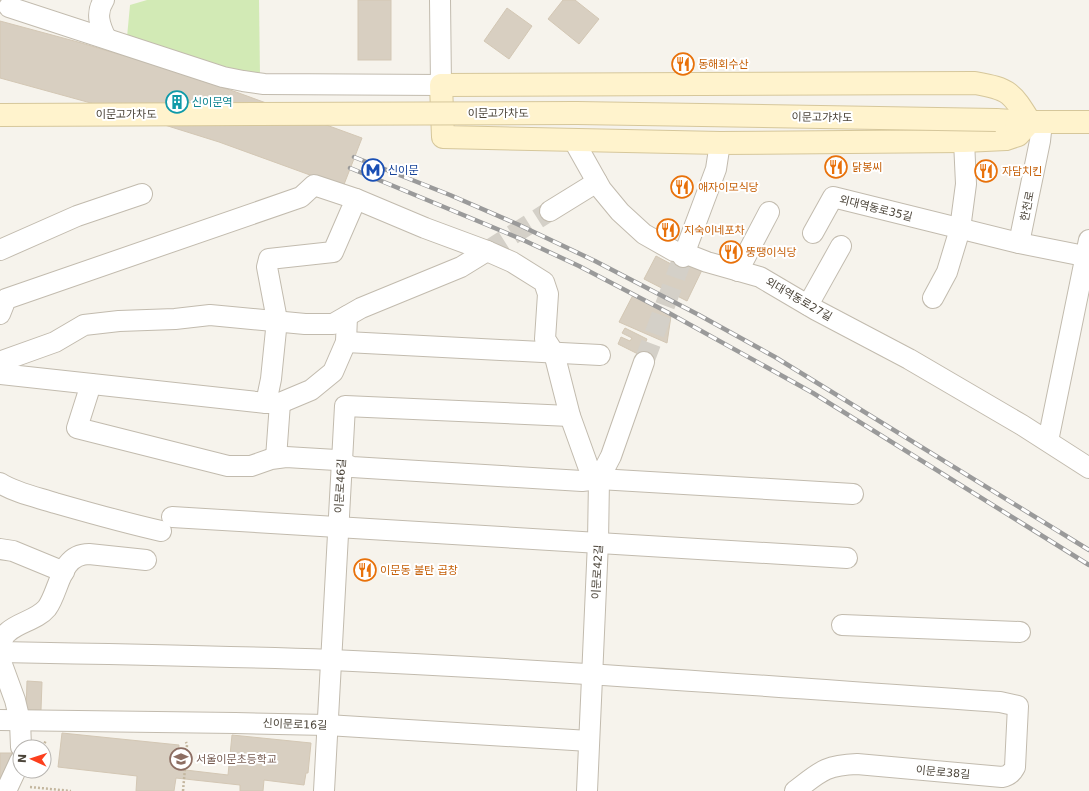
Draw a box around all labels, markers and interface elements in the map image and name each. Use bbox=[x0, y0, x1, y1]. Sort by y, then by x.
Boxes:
restaurant icon: 동해회수산 bbox=[670, 51, 696, 77]
place label: 동해회수산 bbox=[698, 58, 749, 71]
building icon: 신이문역 bbox=[164, 89, 190, 115]
place label: 신이문역 bbox=[192, 96, 232, 109]
street label: 이문고가차도 bbox=[468, 107, 528, 120]
street label: 이문고가차도 bbox=[96, 108, 156, 121]
street label: 이문고가차도 bbox=[792, 110, 852, 125]
restaurant icon: 닭봉씨 bbox=[823, 154, 849, 180]
metro station icon: 신이문 bbox=[360, 157, 386, 183]
restaurant icon: 자담치킨 bbox=[973, 158, 999, 184]
place label: 닭봉씨 bbox=[852, 161, 882, 174]
place label: 신이문 bbox=[388, 164, 418, 177]
place label: 자담치킨 bbox=[1002, 165, 1042, 178]
restaurant icon: 애자이모식당 bbox=[669, 174, 695, 200]
place label: 애자이모식당 bbox=[698, 181, 759, 194]
street label: 한천로 bbox=[1018, 190, 1037, 222]
street label: 외대역동로35길 bbox=[838, 193, 914, 224]
restaurant icon: 지숙이네포차 bbox=[655, 217, 681, 243]
place label: 지숙이네포차 bbox=[684, 224, 745, 237]
restaurant icon: 뚱땡이식당 bbox=[718, 239, 744, 265]
place label: 뚱땡이식당 bbox=[746, 246, 797, 259]
street label: 외대역동로27길 bbox=[763, 275, 834, 324]
street label: 이문로46길 bbox=[333, 458, 348, 514]
street label: 이문로42길 bbox=[590, 544, 605, 600]
restaurant icon: 이문동 불탄 곱창 bbox=[352, 557, 378, 583]
place label: 이문동 불탄 곱창 bbox=[380, 564, 458, 577]
street label: 신이문로16길 bbox=[262, 717, 327, 732]
north arrow bbox=[12, 739, 52, 779]
school or university icon: 서울이문초등학교 bbox=[168, 746, 194, 772]
place label: 서울이문초등학교 bbox=[196, 753, 277, 766]
text: N bbox=[16, 754, 29, 763]
street label: 이문로38길 bbox=[915, 764, 971, 781]

